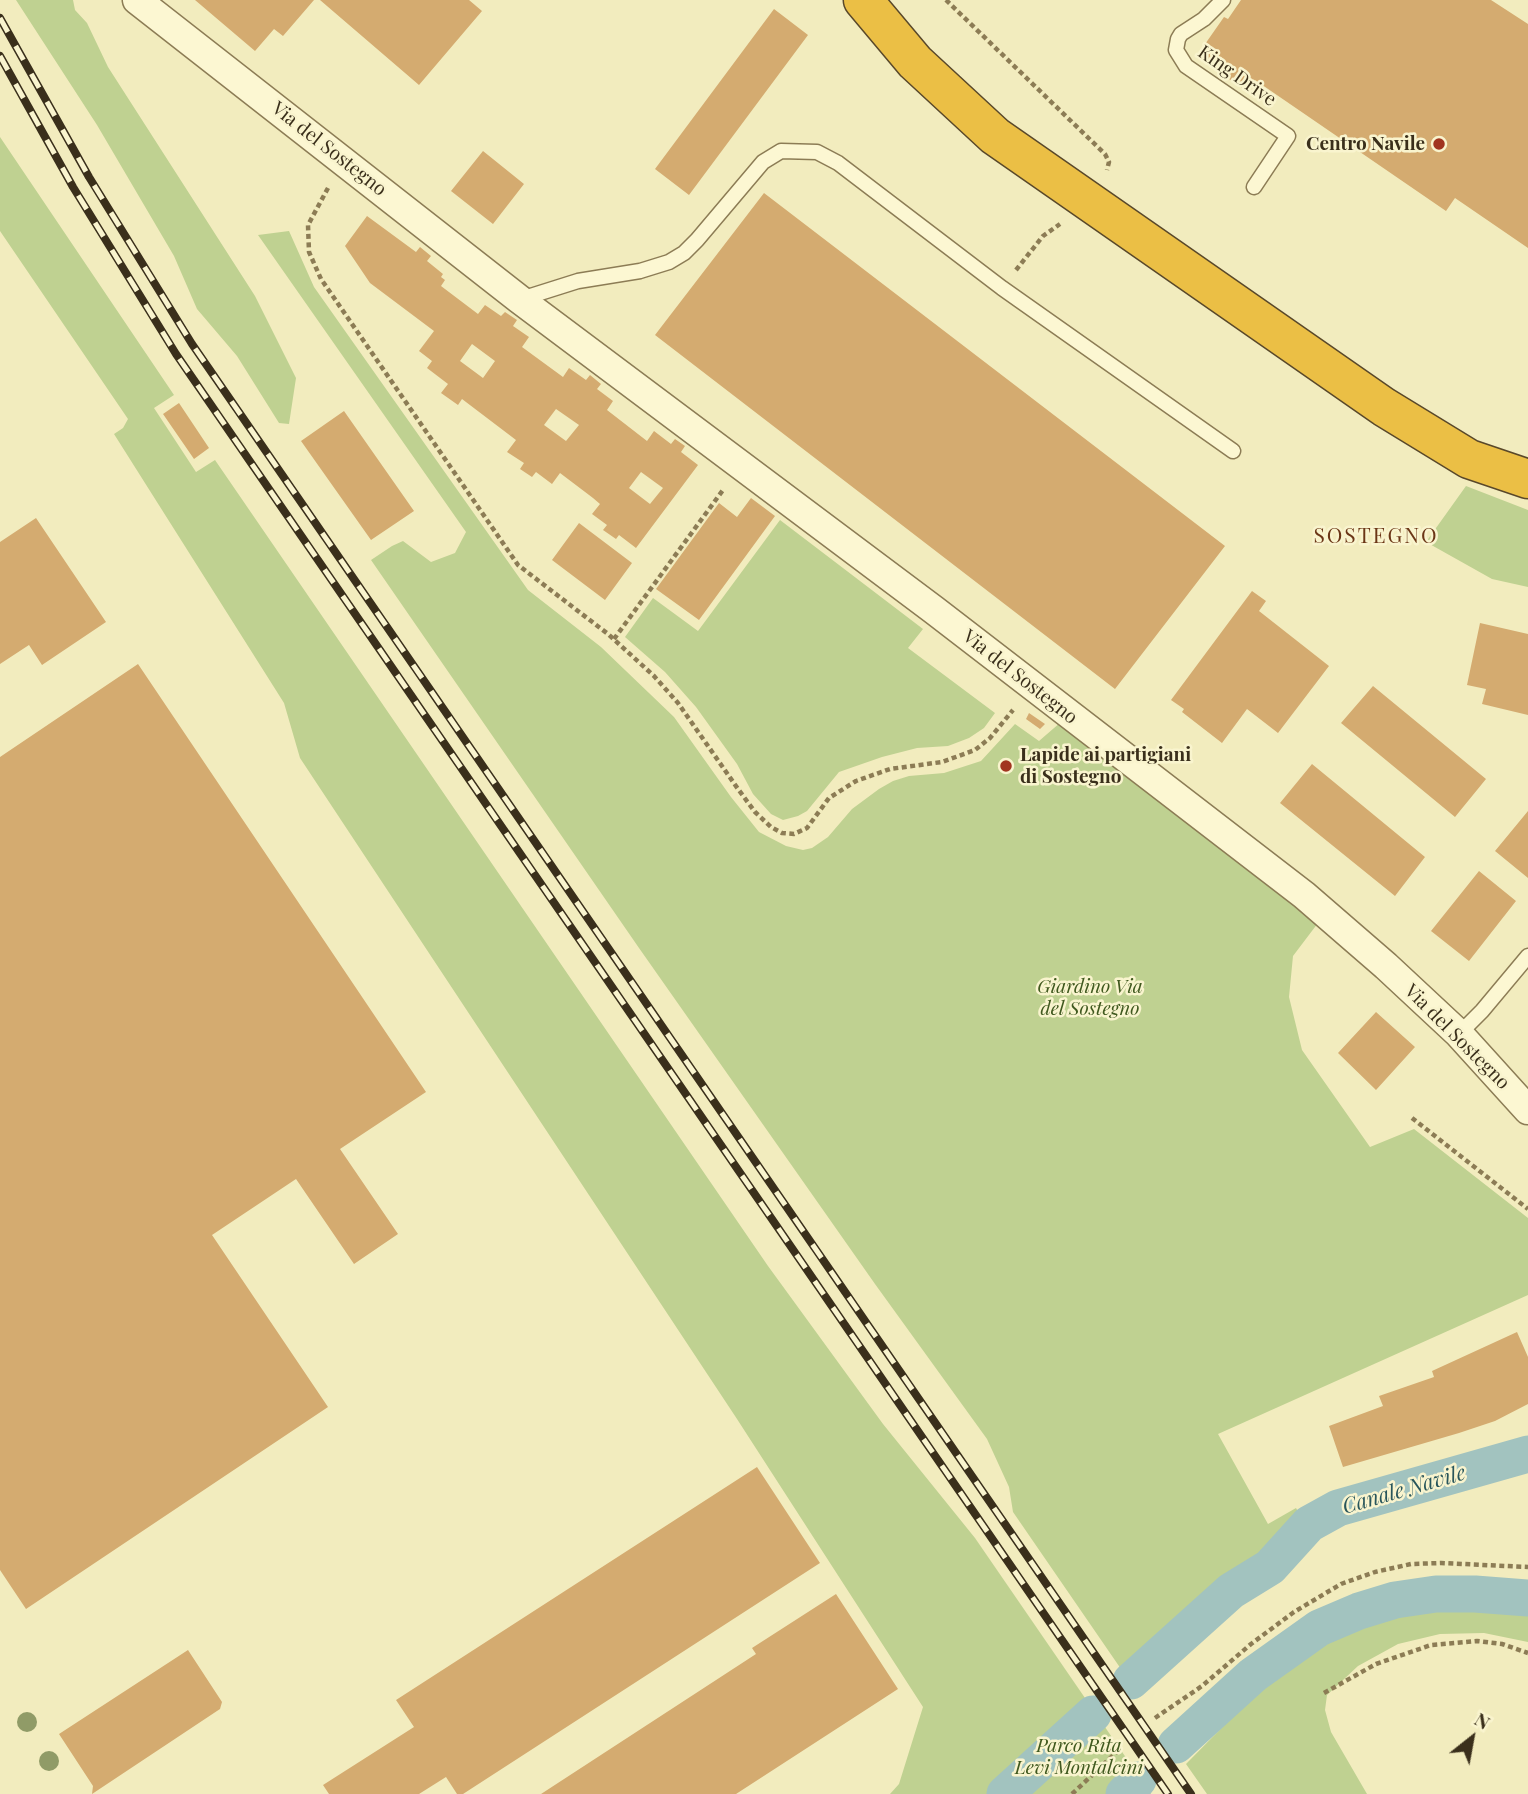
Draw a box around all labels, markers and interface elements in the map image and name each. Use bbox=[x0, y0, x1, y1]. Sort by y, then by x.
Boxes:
street label: King Drive bbox=[1193, 41, 1281, 111]
street label: Via del Sostegno bbox=[267, 97, 391, 201]
place label: Centro Navile bbox=[1306, 133, 1425, 155]
marker: Centro Navile bbox=[1431, 136, 1447, 152]
district label: SOSTEGNO bbox=[1314, 523, 1438, 549]
street label: Via del Sostegno bbox=[958, 625, 1082, 729]
place label: Lapide ai partigiani di Sostegno bbox=[1020, 744, 1191, 788]
marker: Lapide ai partigiani di Sostegno bbox=[998, 758, 1014, 774]
park label: Giardino Via del Sostegno bbox=[1037, 976, 1143, 1020]
street label: Via del Sostegno bbox=[1400, 980, 1514, 1094]
water label: Canale Navile bbox=[1339, 1460, 1469, 1520]
north arrow bbox=[1437, 1703, 1507, 1773]
text: N bbox=[1470, 1705, 1495, 1735]
park label: Parco Rita Levi Montalcini bbox=[1015, 1735, 1143, 1779]

